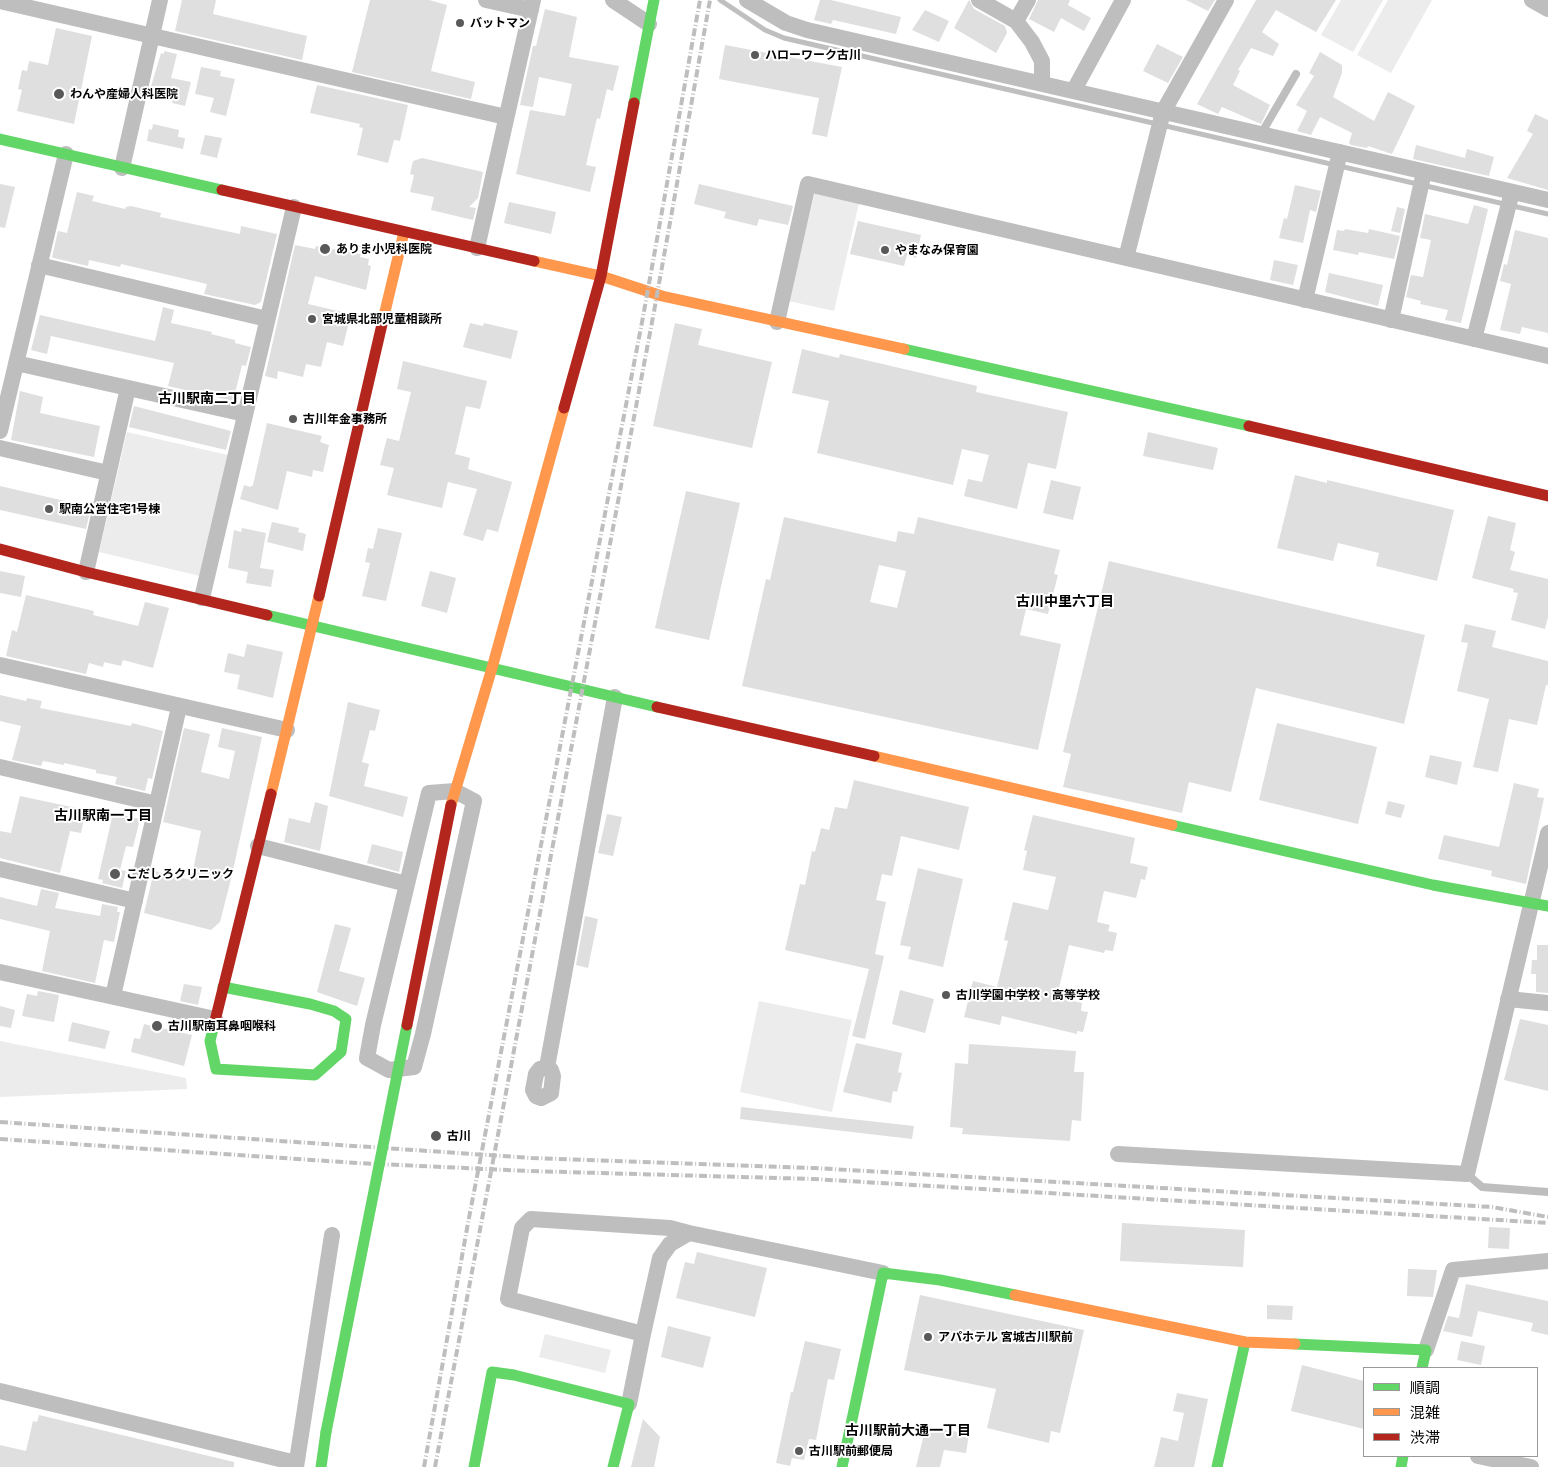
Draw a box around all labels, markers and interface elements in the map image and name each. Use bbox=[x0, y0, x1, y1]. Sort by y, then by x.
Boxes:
place label: バットマン bbox=[470, 16, 530, 30]
marker: バットマン bbox=[454, 17, 466, 29]
place label: ハローワーク古川 bbox=[765, 48, 861, 62]
marker: ハローワーク古川 bbox=[749, 49, 761, 61]
marker: わんや産婦人科医院 bbox=[52, 87, 66, 101]
place label: わんや産婦人科医院 bbox=[70, 87, 178, 101]
marker: ありま小児科医院 bbox=[318, 242, 332, 256]
place label: ありま小児科医院 bbox=[336, 242, 432, 256]
place label: やまなみ保育園 bbox=[895, 243, 979, 257]
marker: やまなみ保育園 bbox=[879, 244, 891, 256]
place label: 宮城県北部児童相談所 bbox=[322, 312, 442, 326]
marker: 宮城県北部児童相談所 bbox=[306, 313, 318, 325]
district label: 古川駅南二丁目 bbox=[158, 391, 256, 407]
place label: 古川年金事務所 bbox=[303, 412, 387, 426]
marker: 古川年金事務所 bbox=[287, 413, 299, 425]
place label: 駅南公営住宅1号棟 bbox=[59, 502, 160, 516]
marker: 駅南公営住宅1号棟 bbox=[43, 503, 55, 515]
district label: 古川中里六丁目 bbox=[1016, 594, 1114, 610]
district label: 古川駅南一丁目 bbox=[54, 808, 152, 824]
marker: こだしろクリニック bbox=[108, 867, 122, 881]
place label: こだしろクリニック bbox=[126, 867, 234, 881]
place label: 古川学園中学校・高等学校 bbox=[956, 988, 1100, 1002]
marker: 古川学園中学校・高等学校 bbox=[940, 989, 952, 1001]
marker: 古川駅南耳鼻咽喉科 bbox=[150, 1019, 164, 1033]
place label: 古川駅南耳鼻咽喉科 bbox=[168, 1019, 276, 1033]
marker: 古川 bbox=[429, 1129, 443, 1143]
place label: 古川 bbox=[447, 1129, 471, 1143]
place label: アパホテル 宮城古川駅前 bbox=[938, 1330, 1073, 1344]
marker: アパホテル 宮城古川駅前 bbox=[922, 1331, 934, 1343]
legend bbox=[1363, 1367, 1538, 1457]
text: 順調 bbox=[1410, 1378, 1440, 1397]
text: 混雑 bbox=[1410, 1403, 1440, 1422]
district label: 古川駅前大通一丁目 bbox=[845, 1423, 971, 1439]
text: 渋滞 bbox=[1410, 1428, 1440, 1447]
place label: 古川駅前郵便局 bbox=[809, 1444, 893, 1458]
marker: 古川駅前郵便局 bbox=[793, 1445, 805, 1457]

